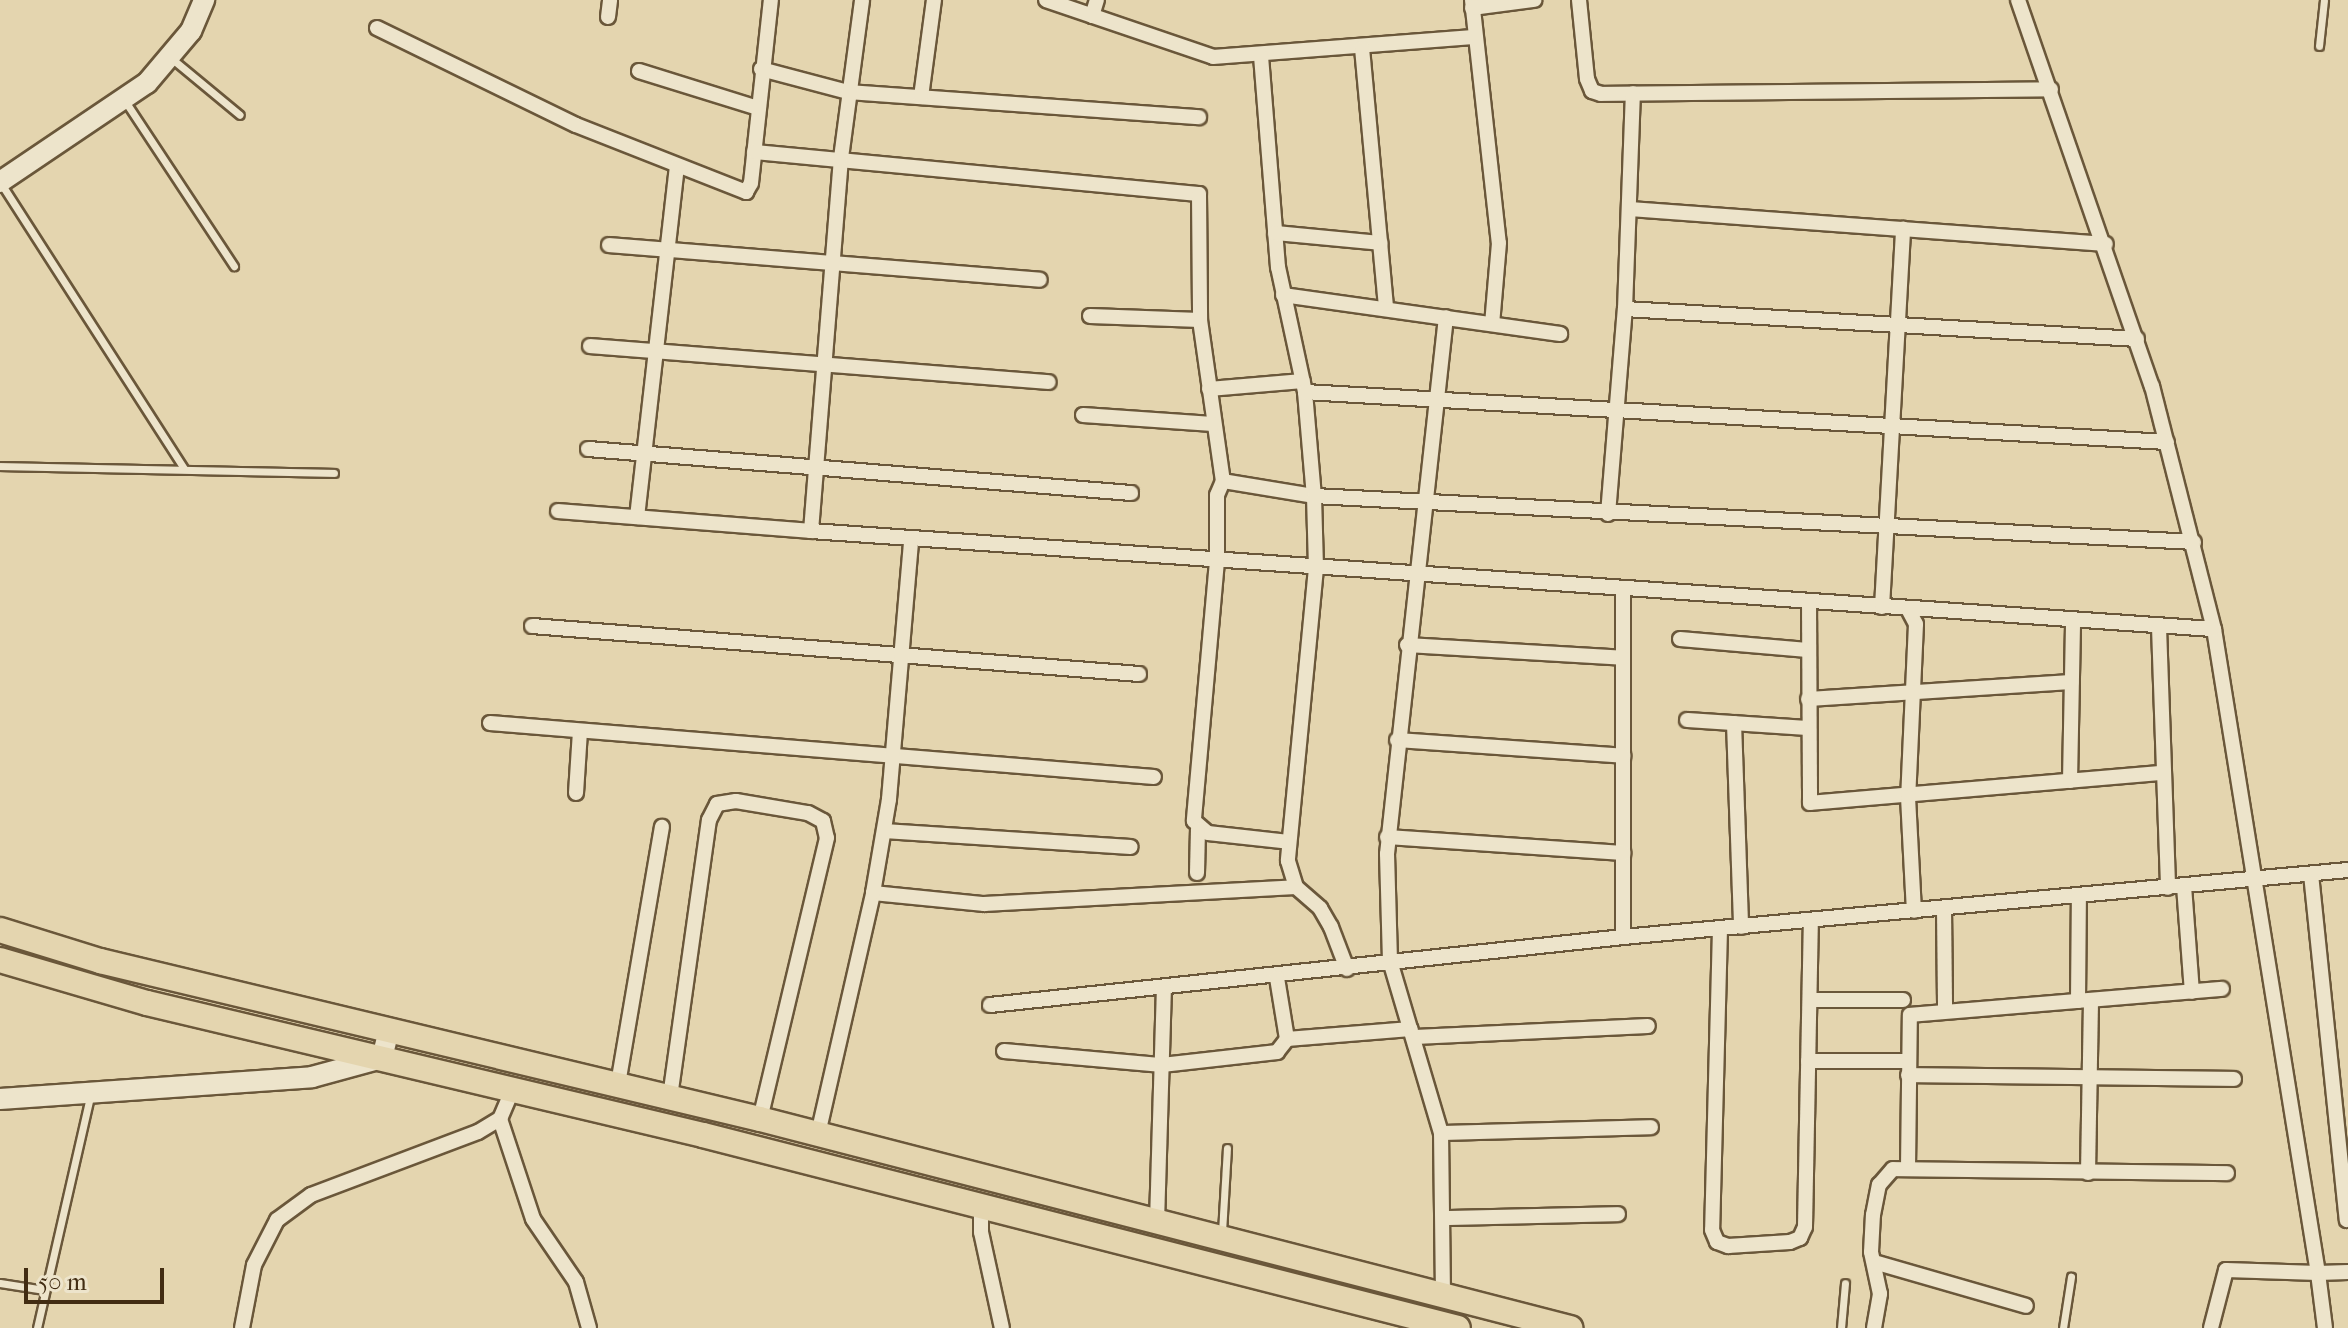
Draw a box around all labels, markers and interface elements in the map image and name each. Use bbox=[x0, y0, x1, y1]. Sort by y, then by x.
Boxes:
scale bar bbox=[28, 1252, 168, 1302]
text: 50 m bbox=[38, 1268, 87, 1296]

